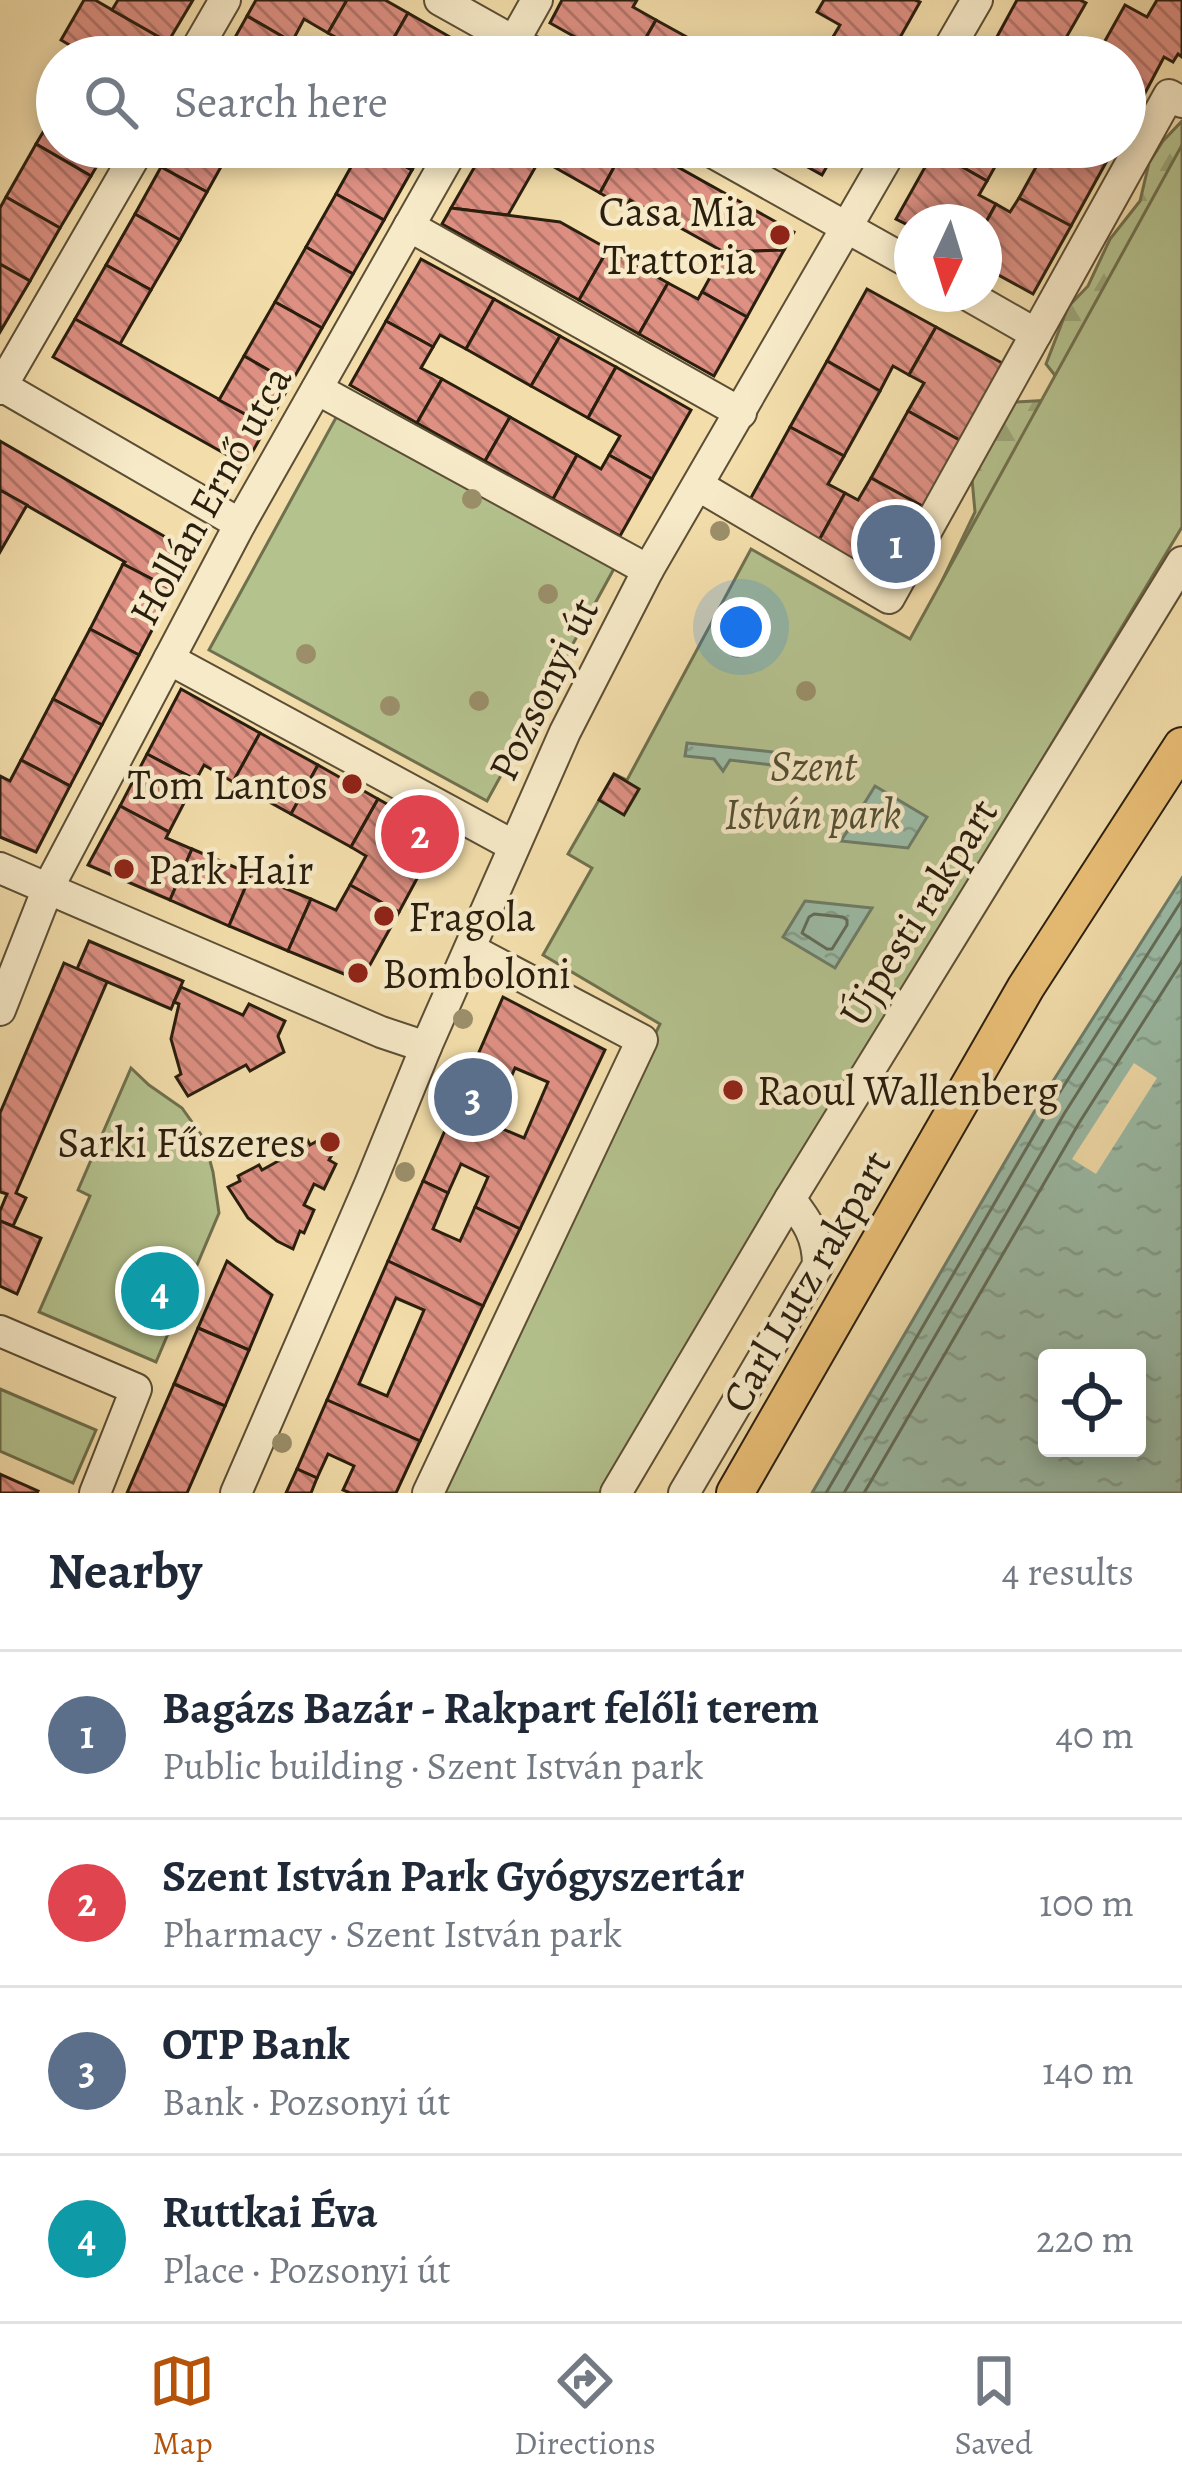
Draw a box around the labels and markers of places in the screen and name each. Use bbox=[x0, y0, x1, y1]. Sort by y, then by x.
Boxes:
place label: Casa Mia Trattoria bbox=[599, 183, 756, 288]
marker: Casa Mia Trattoria bbox=[767, 222, 793, 248]
pin: 1 bbox=[857, 499, 935, 589]
place label: Tom Lantos bbox=[128, 756, 328, 813]
marker: Tom Lantos bbox=[339, 771, 365, 797]
pin: 2 bbox=[381, 789, 459, 879]
place label: Park Hair bbox=[148, 841, 313, 898]
marker: Park Hair bbox=[111, 856, 137, 882]
place label: Fragola bbox=[408, 888, 536, 945]
marker: Fragola bbox=[371, 903, 397, 929]
place label: Bomboloni bbox=[382, 945, 571, 1002]
marker: Bomboloni bbox=[345, 960, 371, 986]
pin: 3 bbox=[434, 1052, 512, 1142]
place label: Raoul Wallenberg bbox=[757, 1062, 1059, 1119]
marker: Raoul Wallenberg bbox=[720, 1077, 746, 1103]
place label: Sarki Fűszeres bbox=[57, 1114, 306, 1171]
marker: Sarki Fűszeres bbox=[317, 1129, 343, 1155]
pin: 4 bbox=[121, 1246, 199, 1336]

